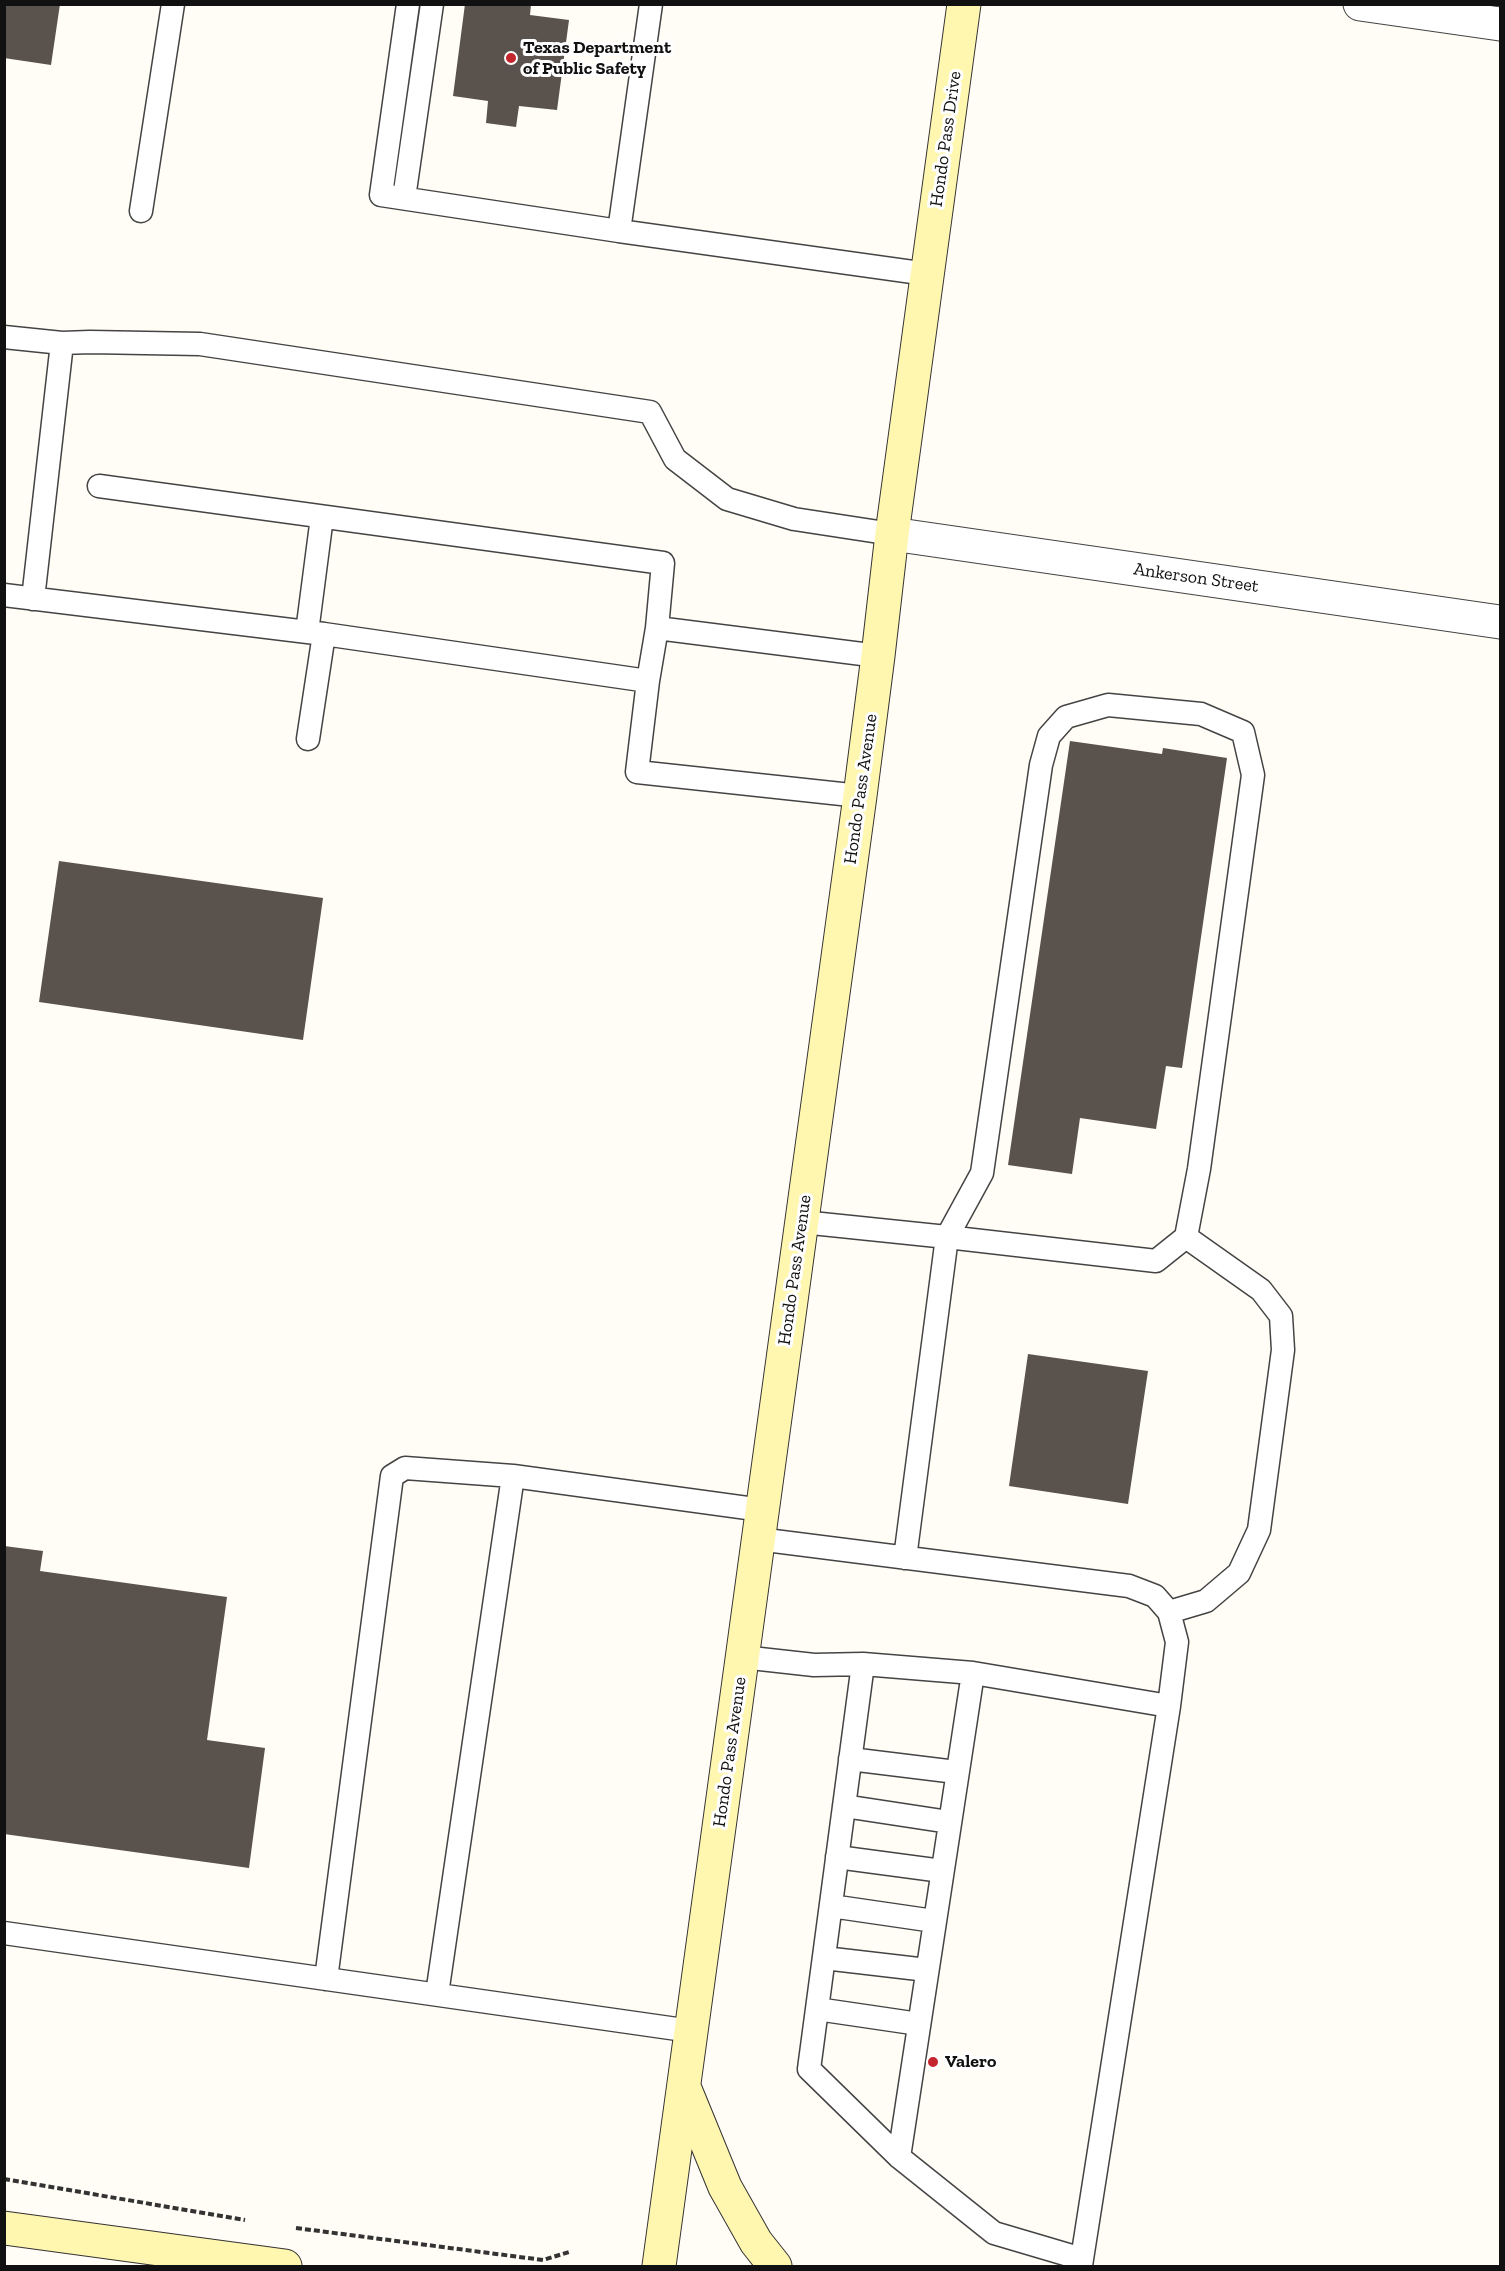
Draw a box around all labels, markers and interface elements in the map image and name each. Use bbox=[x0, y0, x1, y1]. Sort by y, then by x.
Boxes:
place label: Texas Department of Public Safety bbox=[523, 37, 671, 80]
marker: Texas Department of Public Safety bbox=[504, 51, 518, 65]
street label: Hondo Pass Drive bbox=[926, 70, 966, 208]
street label: Ankerson Street bbox=[1132, 559, 1260, 597]
street label: Hondo Pass Avenue bbox=[840, 712, 882, 866]
street label: Hondo Pass Avenue bbox=[774, 1193, 816, 1347]
street label: Hondo Pass Avenue bbox=[709, 1675, 751, 1829]
place label: Valero bbox=[945, 2051, 996, 2073]
marker: Valero bbox=[926, 2055, 940, 2069]

